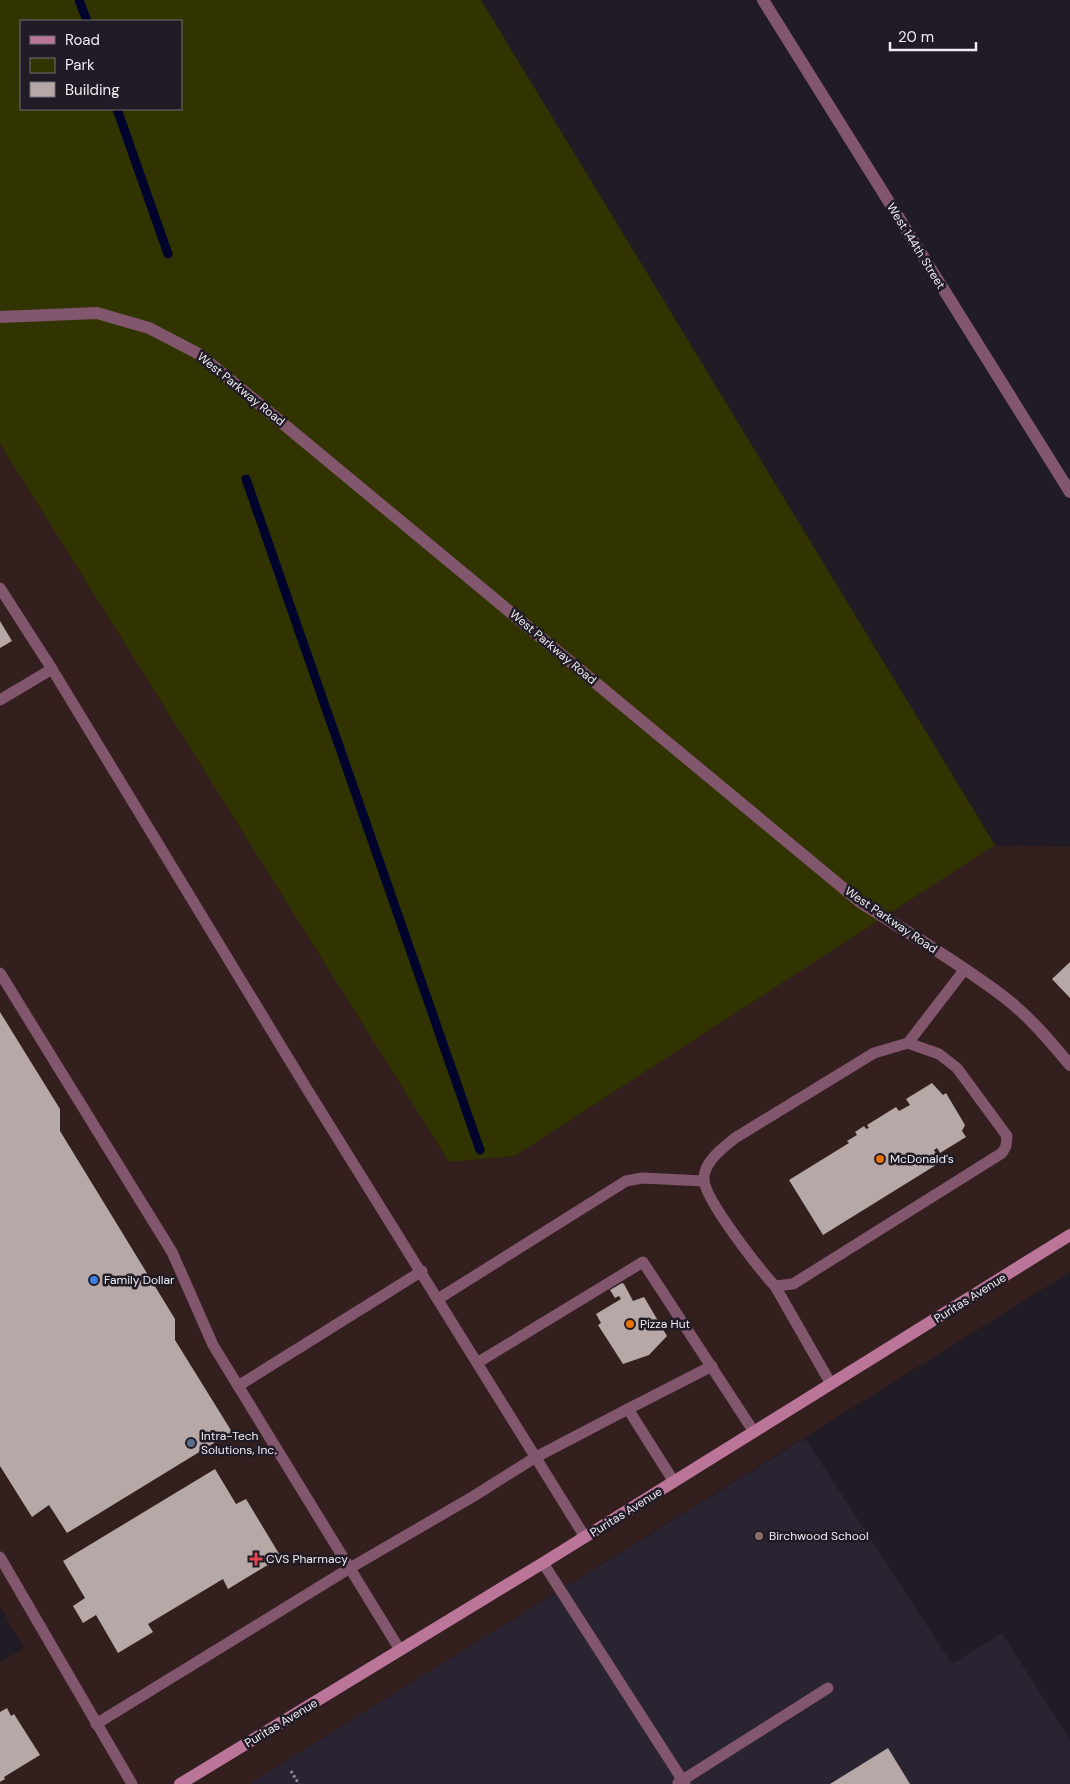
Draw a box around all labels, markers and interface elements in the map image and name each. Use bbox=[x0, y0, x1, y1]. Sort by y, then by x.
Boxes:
legend bbox=[20, 20, 182, 110]
scale bar bbox=[890, 20, 976, 52]
text: 20 m bbox=[898, 27, 934, 47]
text: Road bbox=[65, 30, 100, 50]
text: Park bbox=[65, 55, 95, 75]
text: Building bbox=[65, 80, 120, 100]
street label: West 144th Street bbox=[883, 200, 949, 292]
street label: West Parkway Road bbox=[194, 349, 288, 429]
street label: West Parkway Road bbox=[506, 606, 600, 688]
street label: West Parkway Road bbox=[842, 883, 940, 957]
place label: McDonald's bbox=[890, 1151, 954, 1167]
marker: McDonald's bbox=[874, 1153, 886, 1165]
street label: Puritas Avenue bbox=[931, 1269, 1009, 1327]
place label: Family Dollar bbox=[104, 1272, 175, 1288]
marker: Family Dollar bbox=[88, 1274, 100, 1286]
place label: Pizza Hut bbox=[640, 1316, 691, 1332]
marker: Pizza Hut bbox=[624, 1318, 636, 1330]
place label: Intra-Tech Solutions, Inc. bbox=[201, 1428, 277, 1458]
marker: Intra-Tech Solutions, Inc. bbox=[185, 1437, 197, 1449]
street label: Puritas Avenue bbox=[587, 1483, 665, 1541]
place label: Birchwood School bbox=[769, 1528, 869, 1544]
marker: Birchwood School bbox=[753, 1530, 765, 1542]
place label: CVS Pharmacy bbox=[266, 1551, 348, 1567]
marker: CVS Pharmacy bbox=[250, 1553, 262, 1565]
street label: Puritas Avenue bbox=[242, 1695, 321, 1751]

